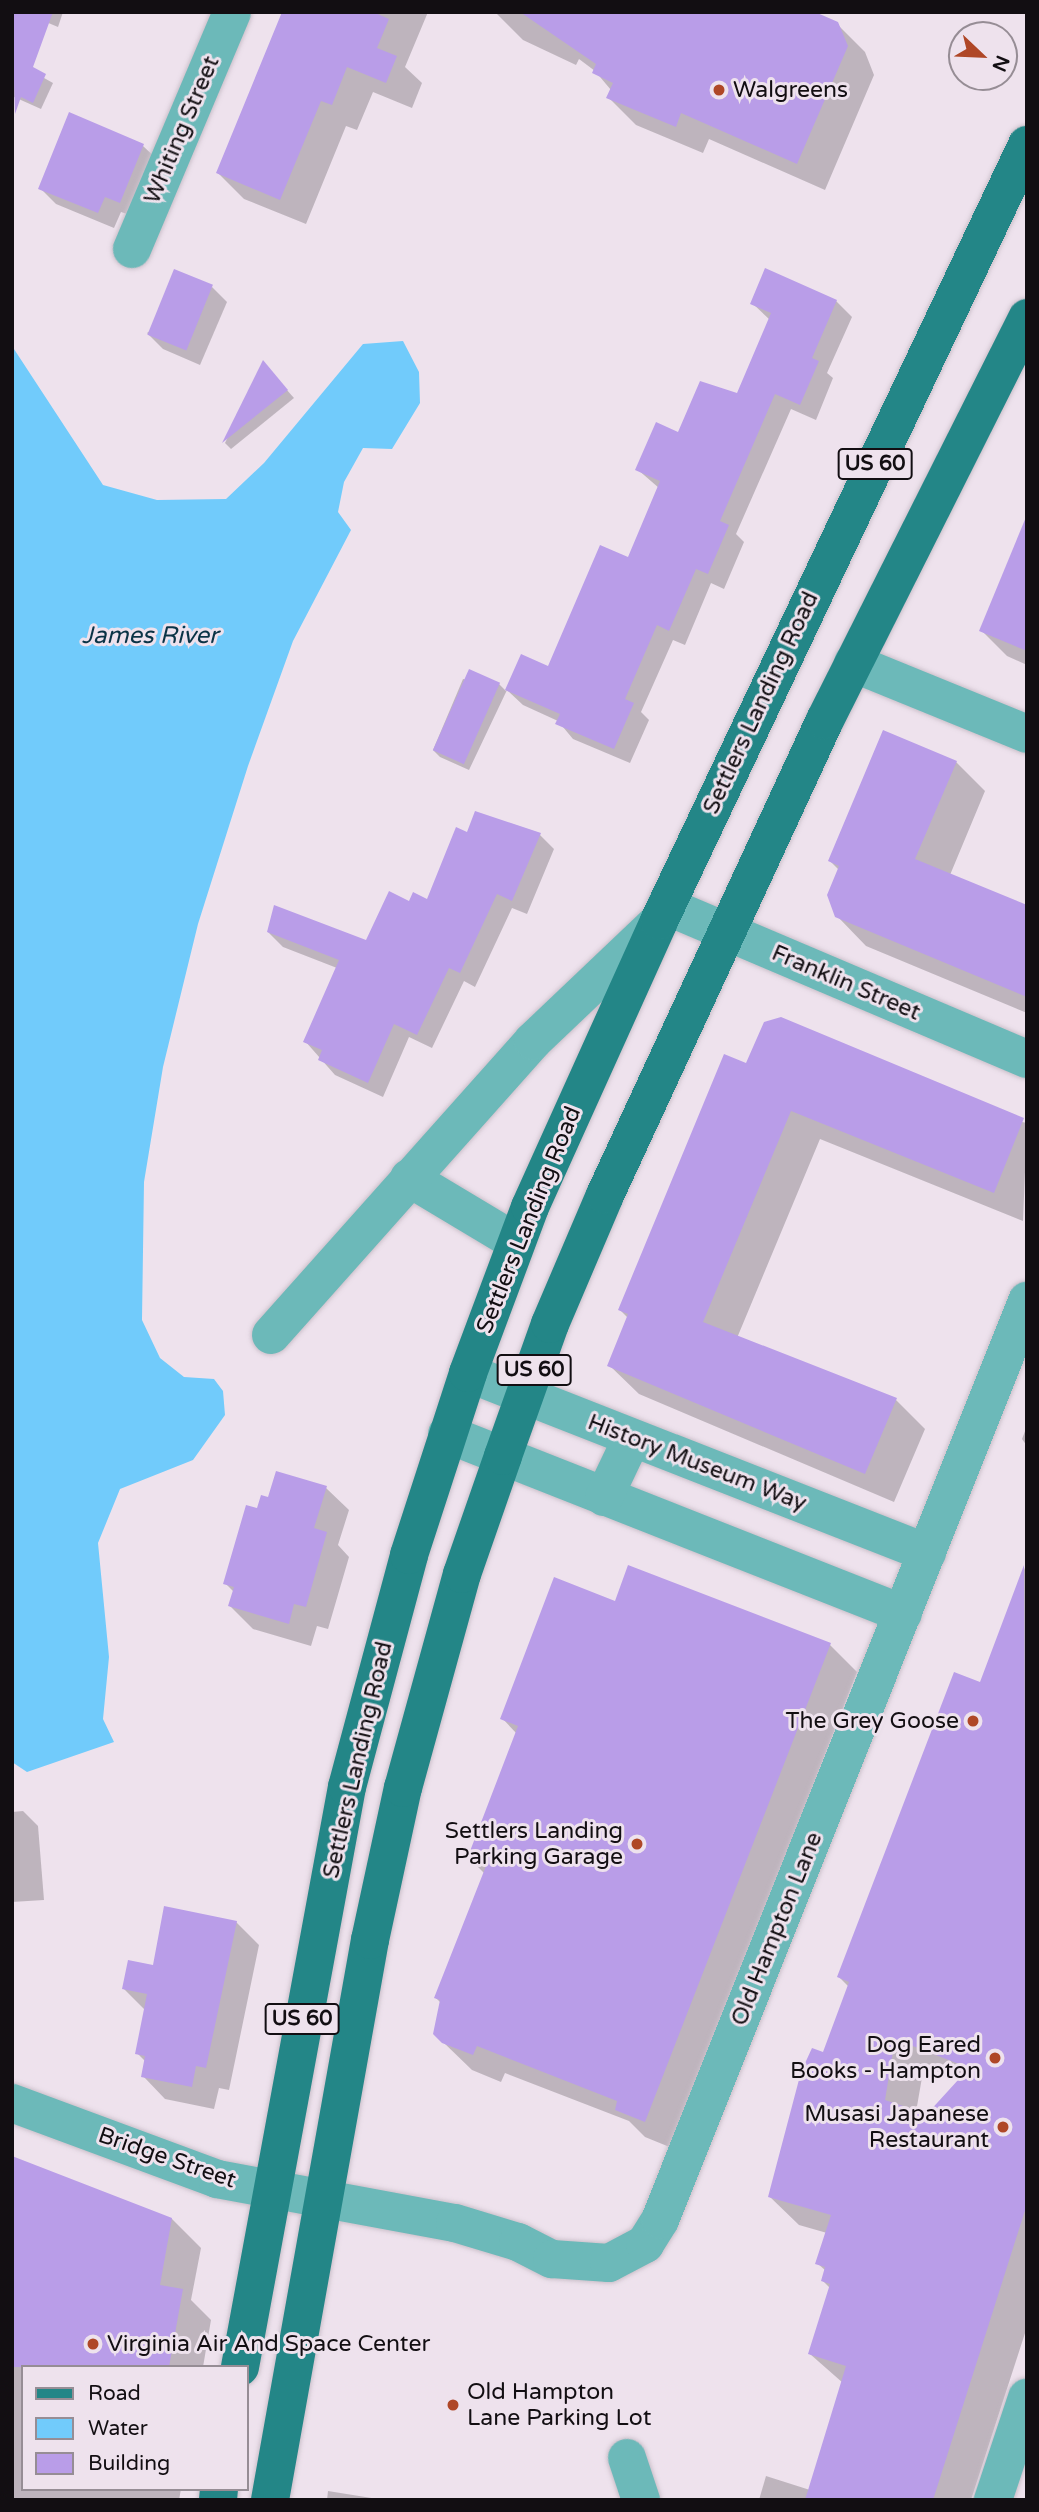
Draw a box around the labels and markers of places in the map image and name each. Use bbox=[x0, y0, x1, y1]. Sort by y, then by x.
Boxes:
place label: Walgreens bbox=[733, 76, 848, 104]
marker: Walgreens bbox=[711, 82, 727, 98]
place label: The Grey Goose bbox=[786, 1707, 959, 1735]
marker: The Grey Goose bbox=[965, 1713, 981, 1729]
place label: Settlers Landing Parking Garage bbox=[445, 1817, 623, 1871]
marker: Settlers Landing Parking Garage bbox=[629, 1836, 645, 1852]
place label: Dog Eared Books - Hampton bbox=[790, 2031, 981, 2085]
marker: Dog Eared Books - Hampton bbox=[987, 2050, 1003, 2066]
place label: Musasi Japanese Restaurant bbox=[804, 2100, 989, 2154]
marker: Musasi Japanese Restaurant bbox=[995, 2119, 1011, 2135]
place label: Virginia Air And Space Center bbox=[107, 2330, 430, 2358]
marker: Virginia Air And Space Center bbox=[85, 2336, 101, 2352]
place label: Old Hampton Lane Parking Lot bbox=[467, 2378, 651, 2432]
marker: Old Hampton Lane Parking Lot bbox=[445, 2397, 461, 2413]

